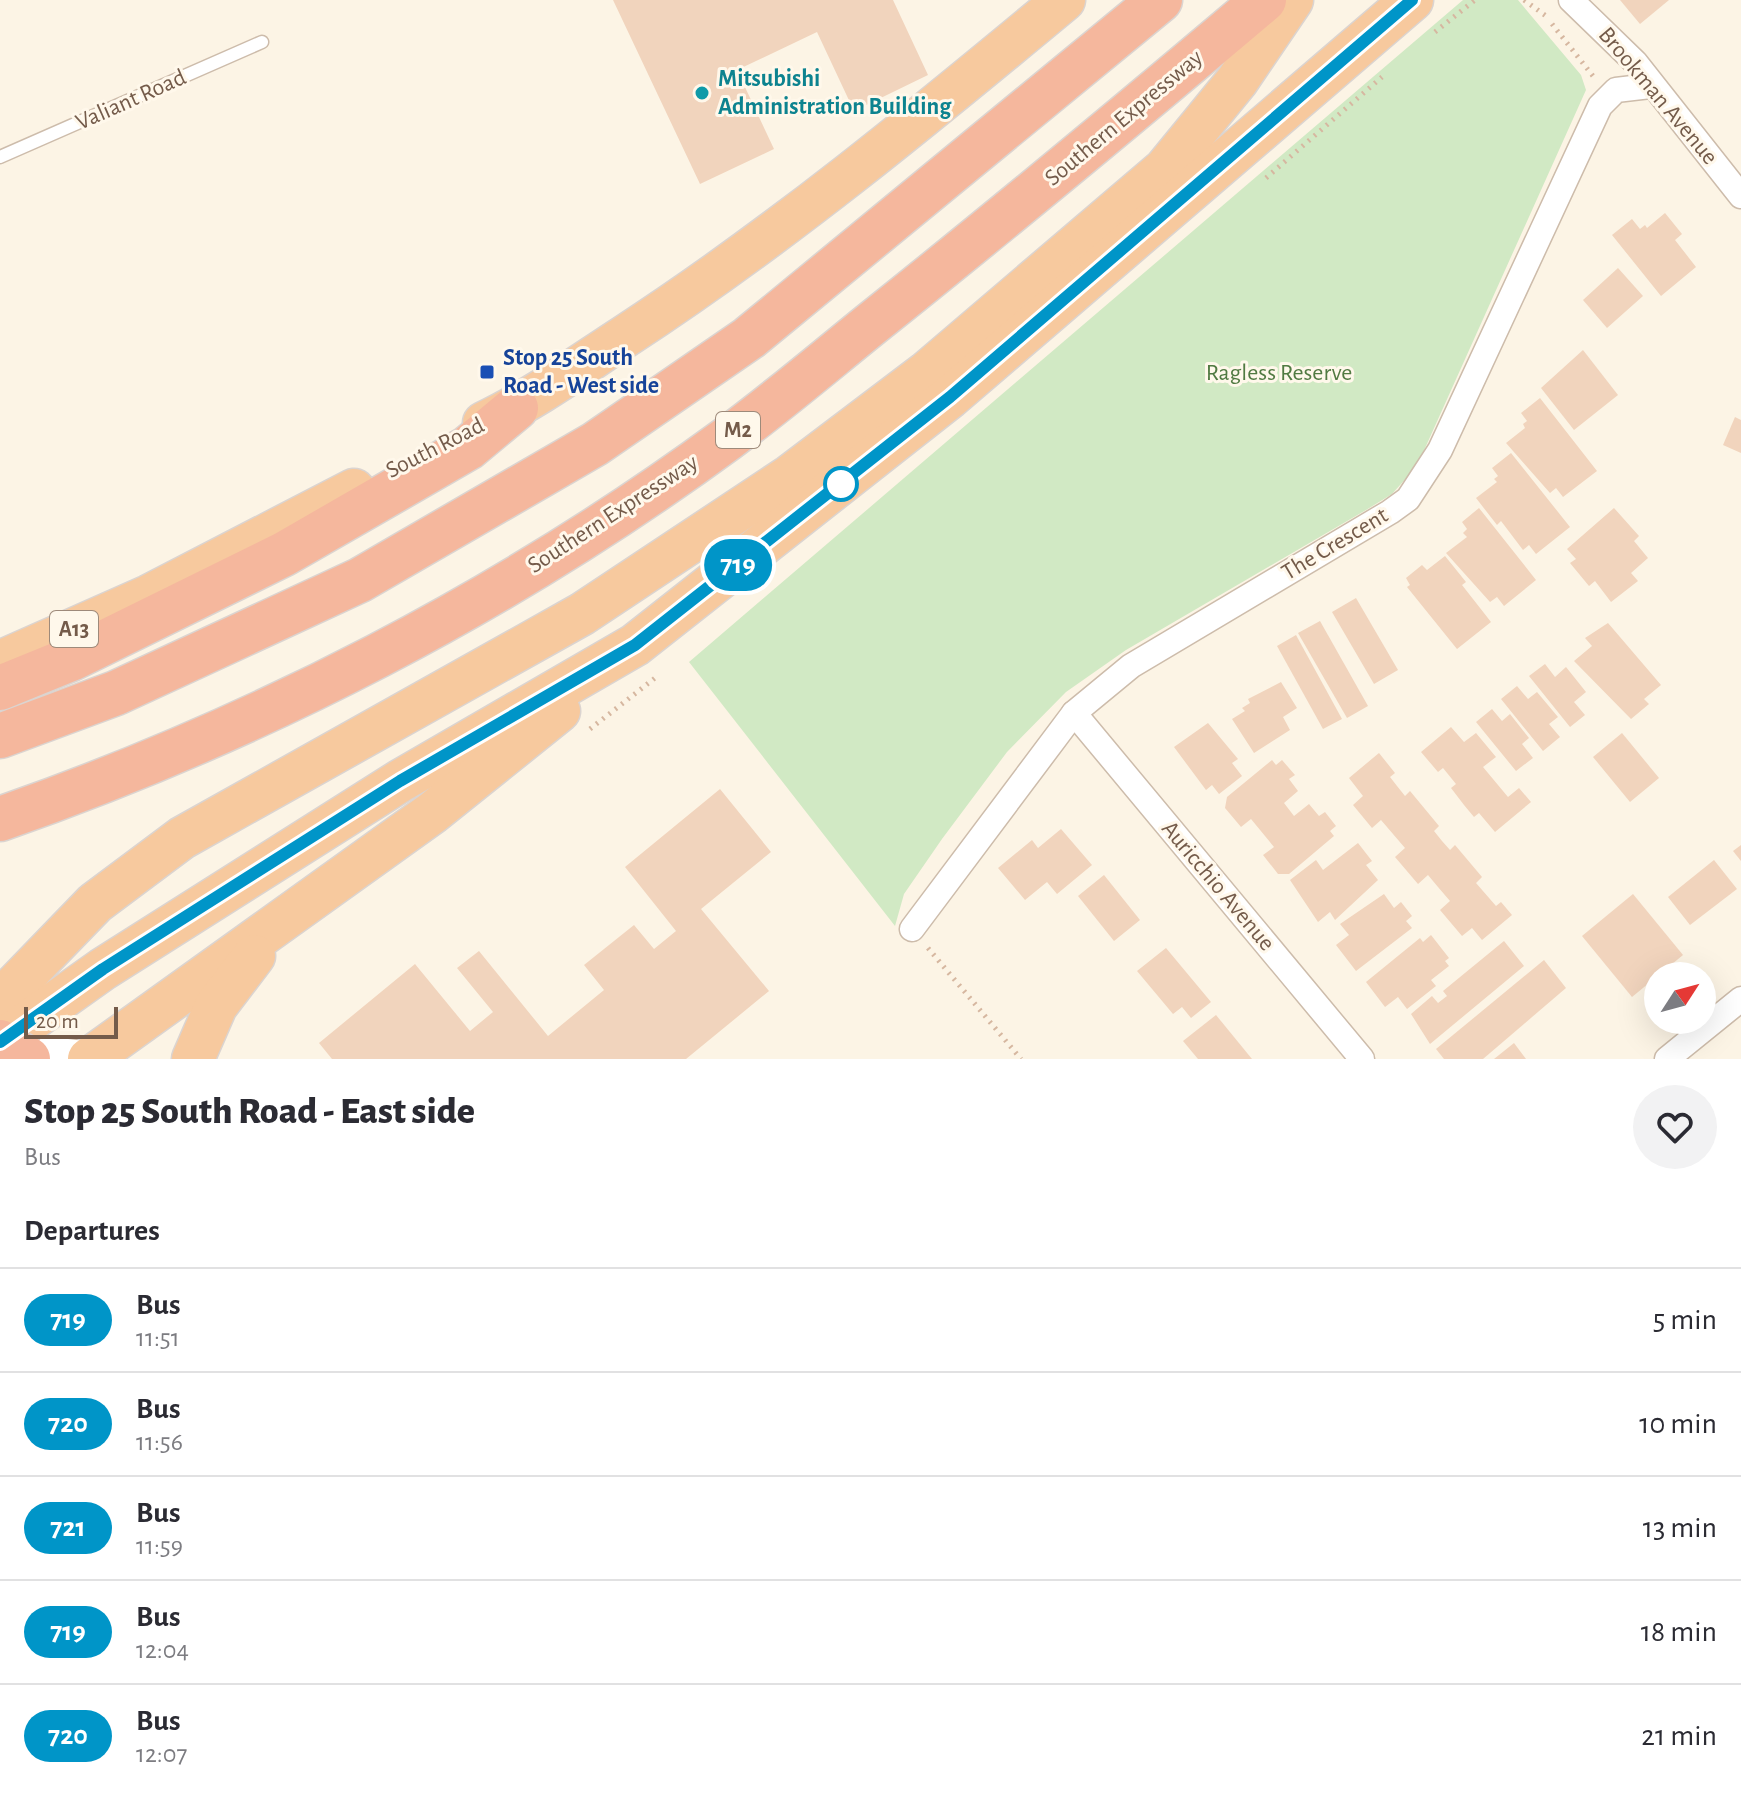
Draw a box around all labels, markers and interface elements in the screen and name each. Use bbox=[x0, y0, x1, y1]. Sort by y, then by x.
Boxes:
street label: Brookman Avenue bbox=[1594, 23, 1722, 169]
street label: Southern Expressway bbox=[1041, 45, 1207, 191]
street label: Valiant Road bbox=[72, 65, 190, 135]
place label: Mitsubishi Administration Building bbox=[718, 67, 952, 119]
marker: Mitsubishi Administration Building bbox=[693, 84, 711, 102]
place label: Stop 25 South Road - West side bbox=[503, 346, 659, 398]
park label: Ragless Reserve bbox=[1206, 361, 1352, 385]
marker: Stop 25 South Road - West side bbox=[478, 363, 496, 381]
road number: M2 bbox=[716, 412, 760, 448]
street label: South Road bbox=[382, 413, 488, 483]
street label: Southern Expressway bbox=[524, 450, 702, 578]
unlabelled marker bbox=[824, 467, 858, 501]
street label: The Crescent bbox=[1278, 503, 1392, 585]
line badge: 719 bbox=[692, 539, 784, 591]
text: 719 bbox=[720, 551, 756, 579]
road number: A13 bbox=[50, 611, 98, 647]
street label: Auricchio Avenue bbox=[1157, 816, 1279, 956]
north arrow bbox=[1644, 962, 1716, 1034]
map controls bbox=[1644, 962, 1716, 1034]
scale bar bbox=[24, 1003, 118, 1039]
text: 20 m bbox=[36, 1010, 79, 1032]
button: heart bbox=[1633, 1085, 1717, 1169]
text: Stop 25 South Road - East side bbox=[24, 1093, 475, 1131]
text: Bus bbox=[24, 1144, 61, 1170]
text: Departures bbox=[24, 1216, 160, 1246]
text: Bus bbox=[136, 1290, 181, 1320]
text: 5 min bbox=[1653, 1305, 1717, 1335]
text: 719 bbox=[50, 1306, 86, 1334]
text: 11:51 bbox=[136, 1325, 180, 1351]
text: Bus bbox=[136, 1394, 181, 1424]
text: 10 min bbox=[1639, 1409, 1717, 1439]
text: 720 bbox=[48, 1410, 88, 1438]
text: 11:56 bbox=[136, 1429, 183, 1455]
text: Bus bbox=[136, 1498, 181, 1528]
text: 13 min bbox=[1643, 1513, 1717, 1543]
text: 721 bbox=[50, 1514, 86, 1542]
text: 11:59 bbox=[136, 1533, 183, 1559]
text: Bus bbox=[136, 1602, 181, 1632]
text: 18 min bbox=[1641, 1617, 1717, 1647]
text: 719 bbox=[50, 1618, 86, 1646]
text: 12:04 bbox=[136, 1637, 189, 1663]
text: Bus bbox=[136, 1706, 181, 1736]
text: 21 min bbox=[1641, 1721, 1717, 1751]
text: 720 bbox=[48, 1722, 88, 1750]
text: 12:07 bbox=[136, 1741, 187, 1767]

